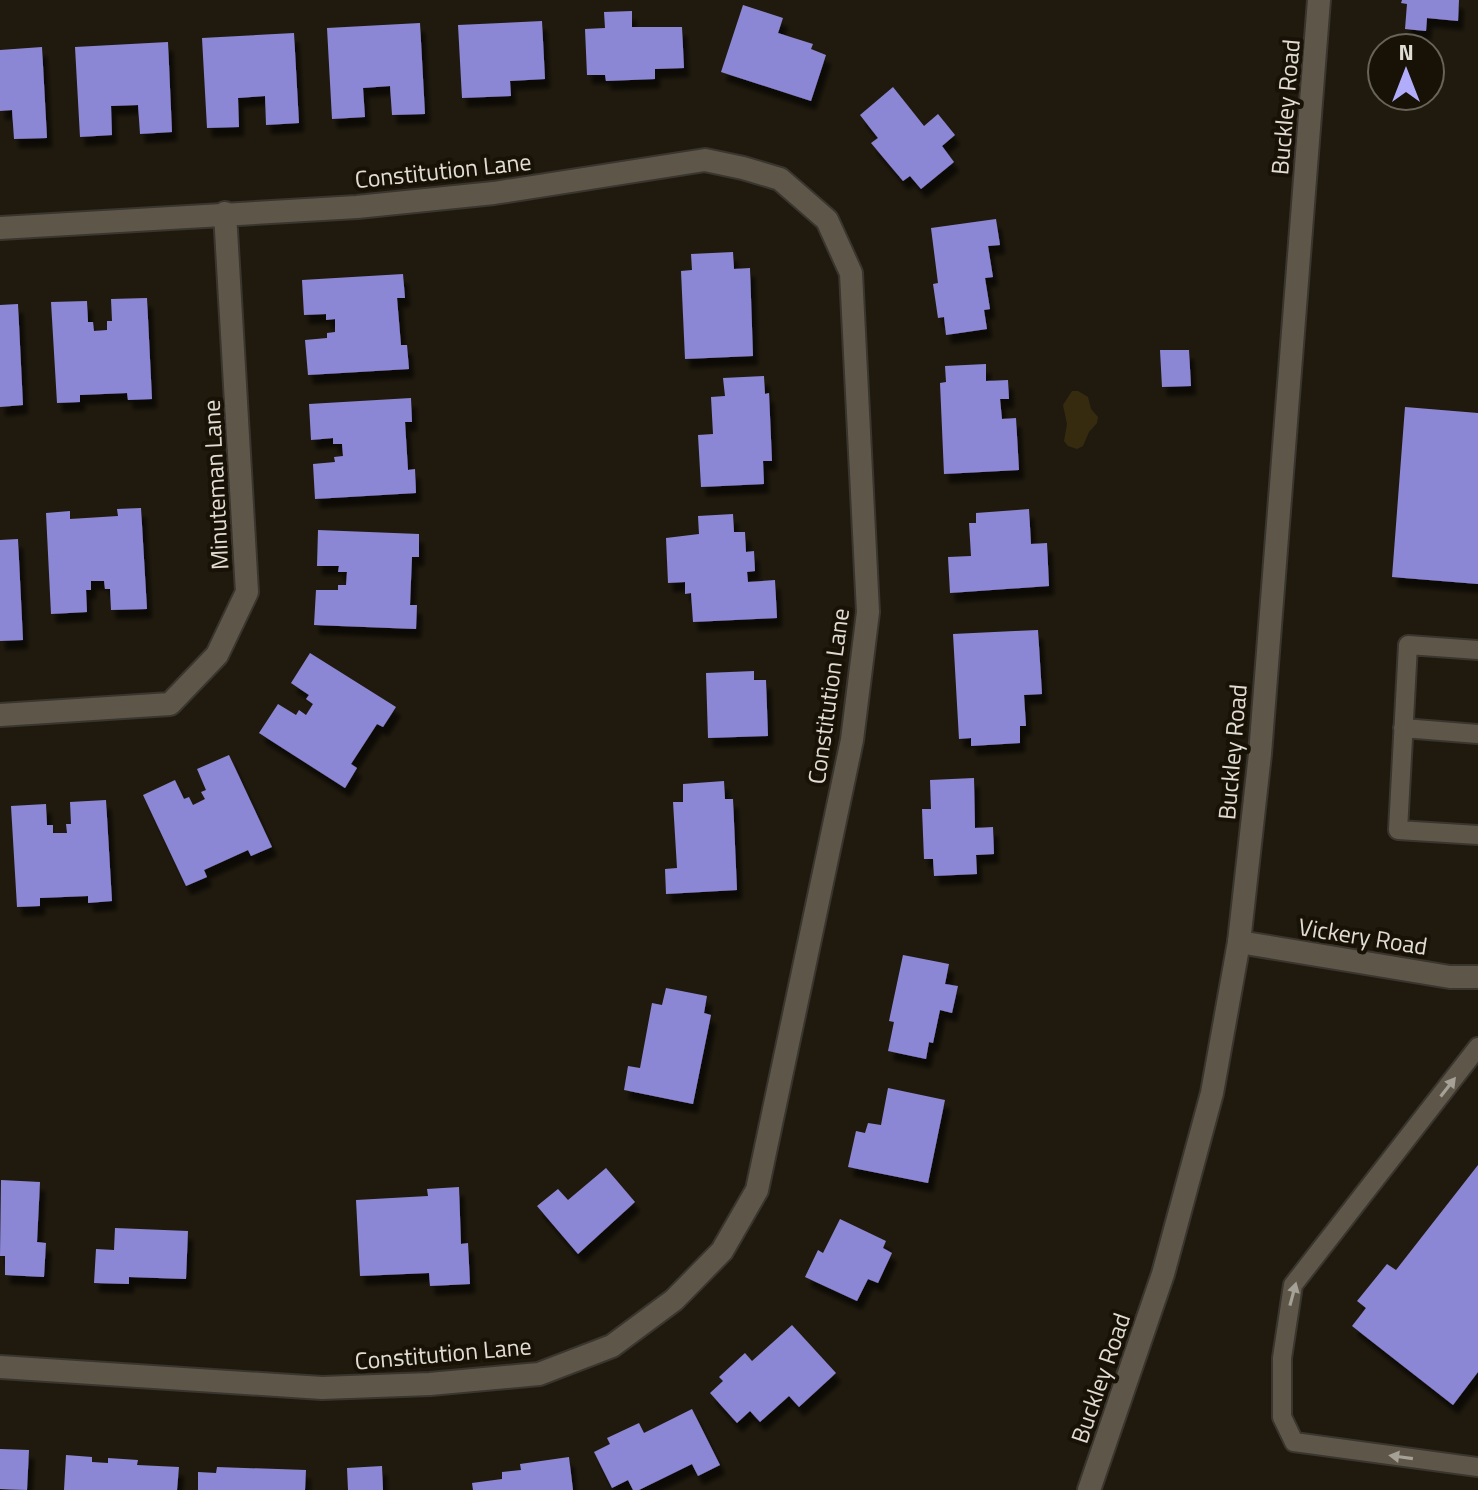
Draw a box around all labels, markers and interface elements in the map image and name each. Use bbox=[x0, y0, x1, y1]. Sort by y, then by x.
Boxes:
north arrow bbox=[1366, 32, 1446, 112]
text: N bbox=[1398, 35, 1414, 69]
street label: Buckley Road bbox=[1261, 38, 1309, 176]
street label: Constitution Lane bbox=[353, 143, 533, 197]
street label: Minuteman Lane bbox=[193, 399, 237, 571]
street label: Constitution Lane bbox=[798, 606, 858, 786]
street label: Buckley Road bbox=[1208, 683, 1256, 821]
street label: Vickery Road bbox=[1296, 908, 1430, 964]
one-way arrow bbox=[1439, 1077, 1455, 1097]
one-way arrow bbox=[1287, 1281, 1299, 1306]
street label: Buckley Road bbox=[1061, 1308, 1139, 1448]
street label: Constitution Lane bbox=[353, 1327, 533, 1379]
one-way arrow bbox=[1388, 1450, 1413, 1463]

